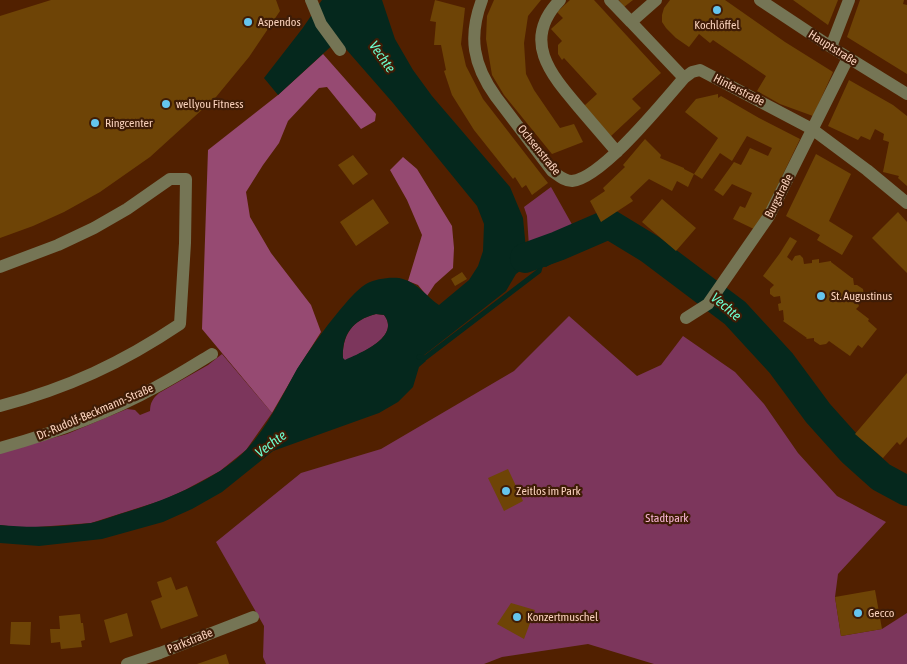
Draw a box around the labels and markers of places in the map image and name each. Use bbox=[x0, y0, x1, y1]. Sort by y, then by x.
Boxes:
marker: Kochlöffel bbox=[711, 4, 723, 16]
place label: Aspendos bbox=[258, 15, 301, 29]
marker: Aspendos bbox=[242, 16, 254, 28]
place label: Kochlöffel bbox=[694, 18, 740, 32]
place label: wellyou Fitness bbox=[176, 97, 243, 111]
marker: wellyou Fitness bbox=[160, 98, 172, 110]
place label: Ringcenter bbox=[105, 116, 153, 130]
marker: Ringcenter bbox=[89, 117, 101, 129]
place label: St. Augustinus bbox=[831, 289, 892, 303]
marker: St. Augustinus bbox=[815, 290, 827, 302]
place label: Zeitlos im Park bbox=[516, 484, 581, 498]
marker: Zeitlos im Park bbox=[500, 485, 512, 497]
place label: Gecco bbox=[868, 606, 894, 620]
marker: Gecco bbox=[852, 607, 864, 619]
place label: Konzertmuschel bbox=[527, 610, 598, 624]
marker: Konzertmuschel bbox=[511, 611, 523, 623]

